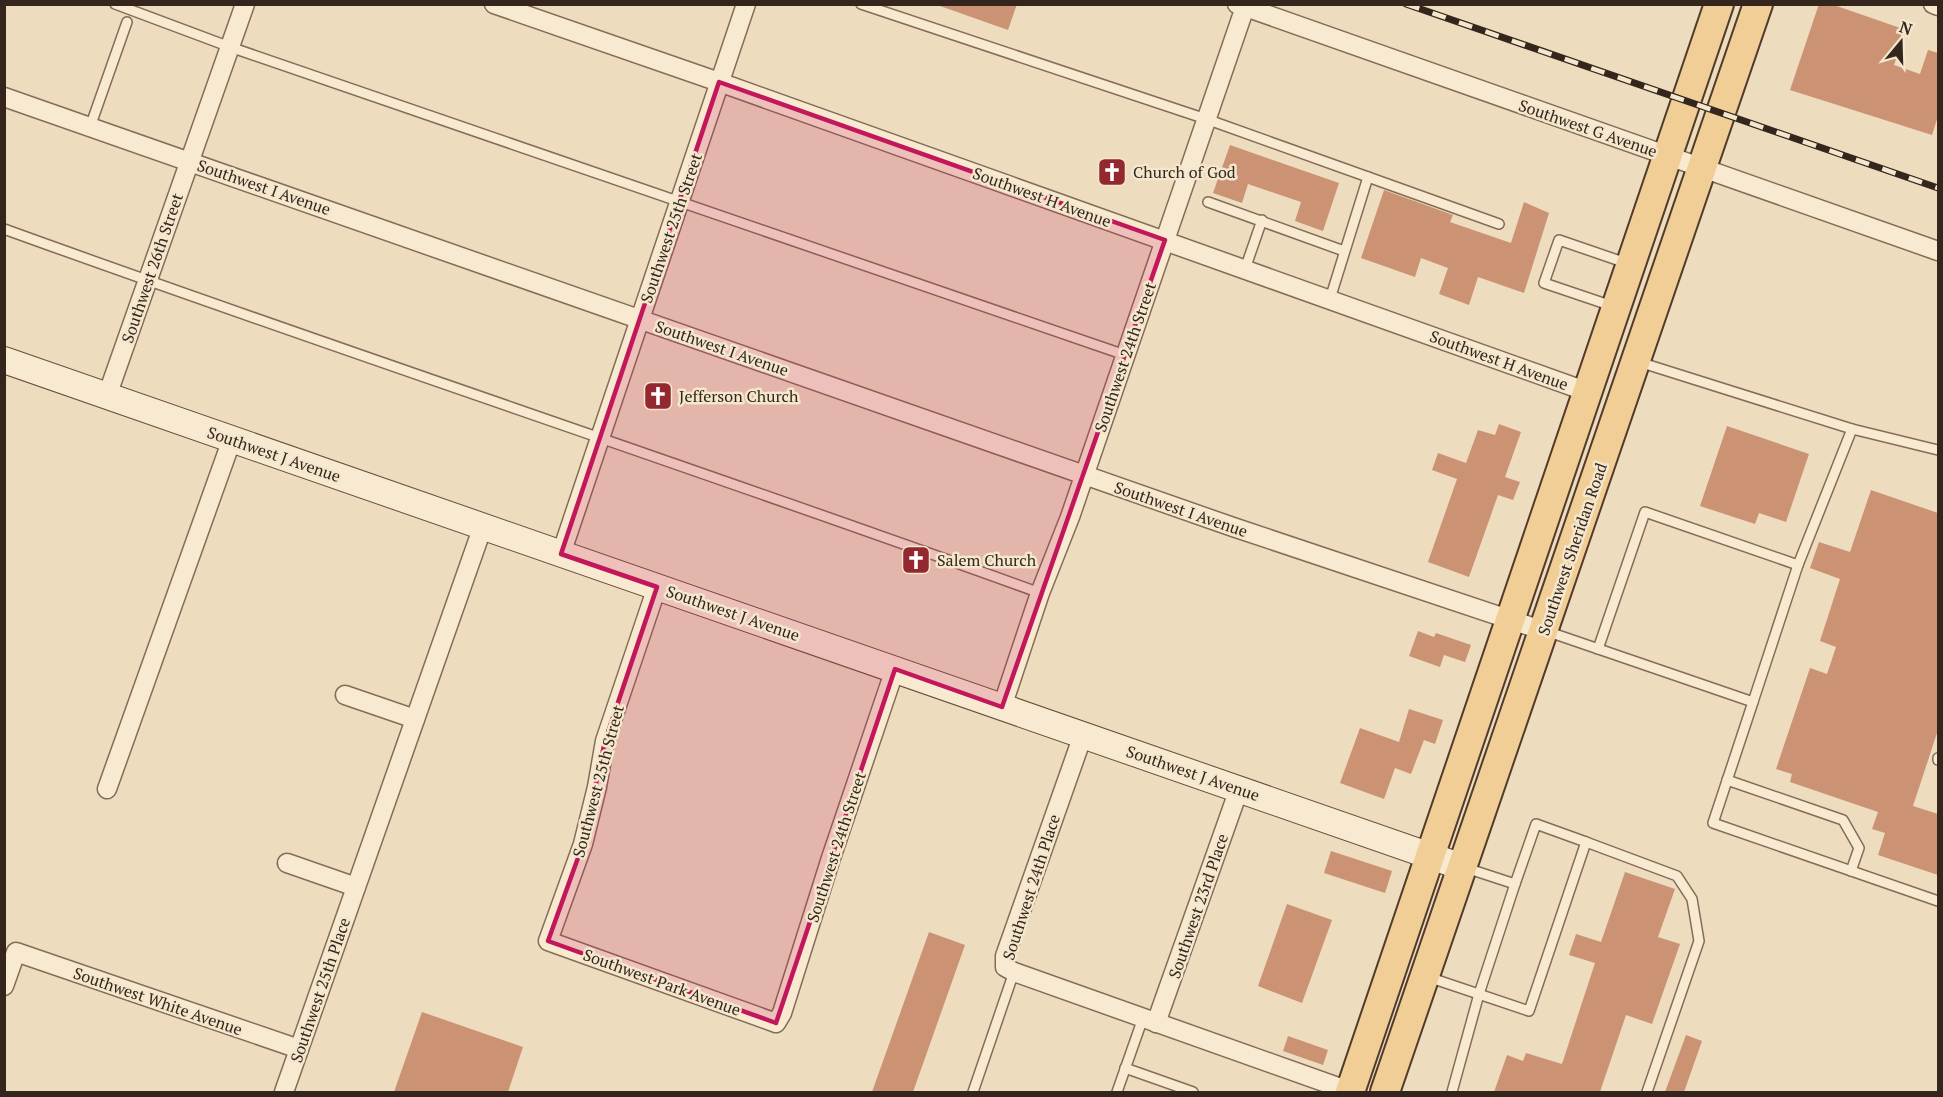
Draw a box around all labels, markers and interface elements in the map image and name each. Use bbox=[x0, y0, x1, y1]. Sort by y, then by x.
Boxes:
north arrow bbox=[1871, 12, 1931, 72]
text: N bbox=[1897, 15, 1915, 40]
street label: Southwest G Avenue bbox=[1516, 94, 1660, 162]
street label: Southwest 25th Street bbox=[635, 150, 707, 306]
street label: Southwest I Avenue bbox=[194, 154, 334, 220]
church icon: Church of God bbox=[1096, 156, 1128, 188]
place label: Church of God bbox=[1133, 161, 1236, 183]
street label: Southwest H Avenue bbox=[970, 162, 1114, 232]
street label: Southwest 26th Street bbox=[116, 190, 188, 346]
street label: Southwest 24th Street bbox=[1089, 279, 1161, 435]
street label: Southwest I Avenue bbox=[652, 315, 792, 381]
street label: Southwest H Avenue bbox=[1427, 325, 1571, 395]
church icon: Jefferson Church bbox=[642, 380, 674, 412]
place label: Jefferson Church bbox=[679, 385, 799, 407]
street label: Southwest J Avenue bbox=[204, 421, 344, 487]
street label: Southwest Sheridan Road bbox=[1532, 460, 1612, 638]
street label: Southwest I Avenue bbox=[1111, 476, 1251, 542]
church icon: Salem Church bbox=[900, 544, 932, 576]
place label: Salem Church bbox=[937, 549, 1037, 571]
street label: Southwest J Avenue bbox=[663, 580, 803, 646]
street label: Southwest 25th Street bbox=[567, 702, 629, 860]
street label: Southwest J Avenue bbox=[1123, 740, 1263, 806]
street label: Southwest 24th Street bbox=[801, 769, 871, 925]
street label: Southwest 24th Place bbox=[997, 811, 1065, 963]
street label: Southwest 23rd Place bbox=[1163, 831, 1233, 981]
street label: Southwest 25th Place bbox=[285, 915, 355, 1065]
street label: Southwest Park Avenue bbox=[580, 943, 744, 1021]
street label: Southwest White Avenue bbox=[71, 962, 245, 1040]

